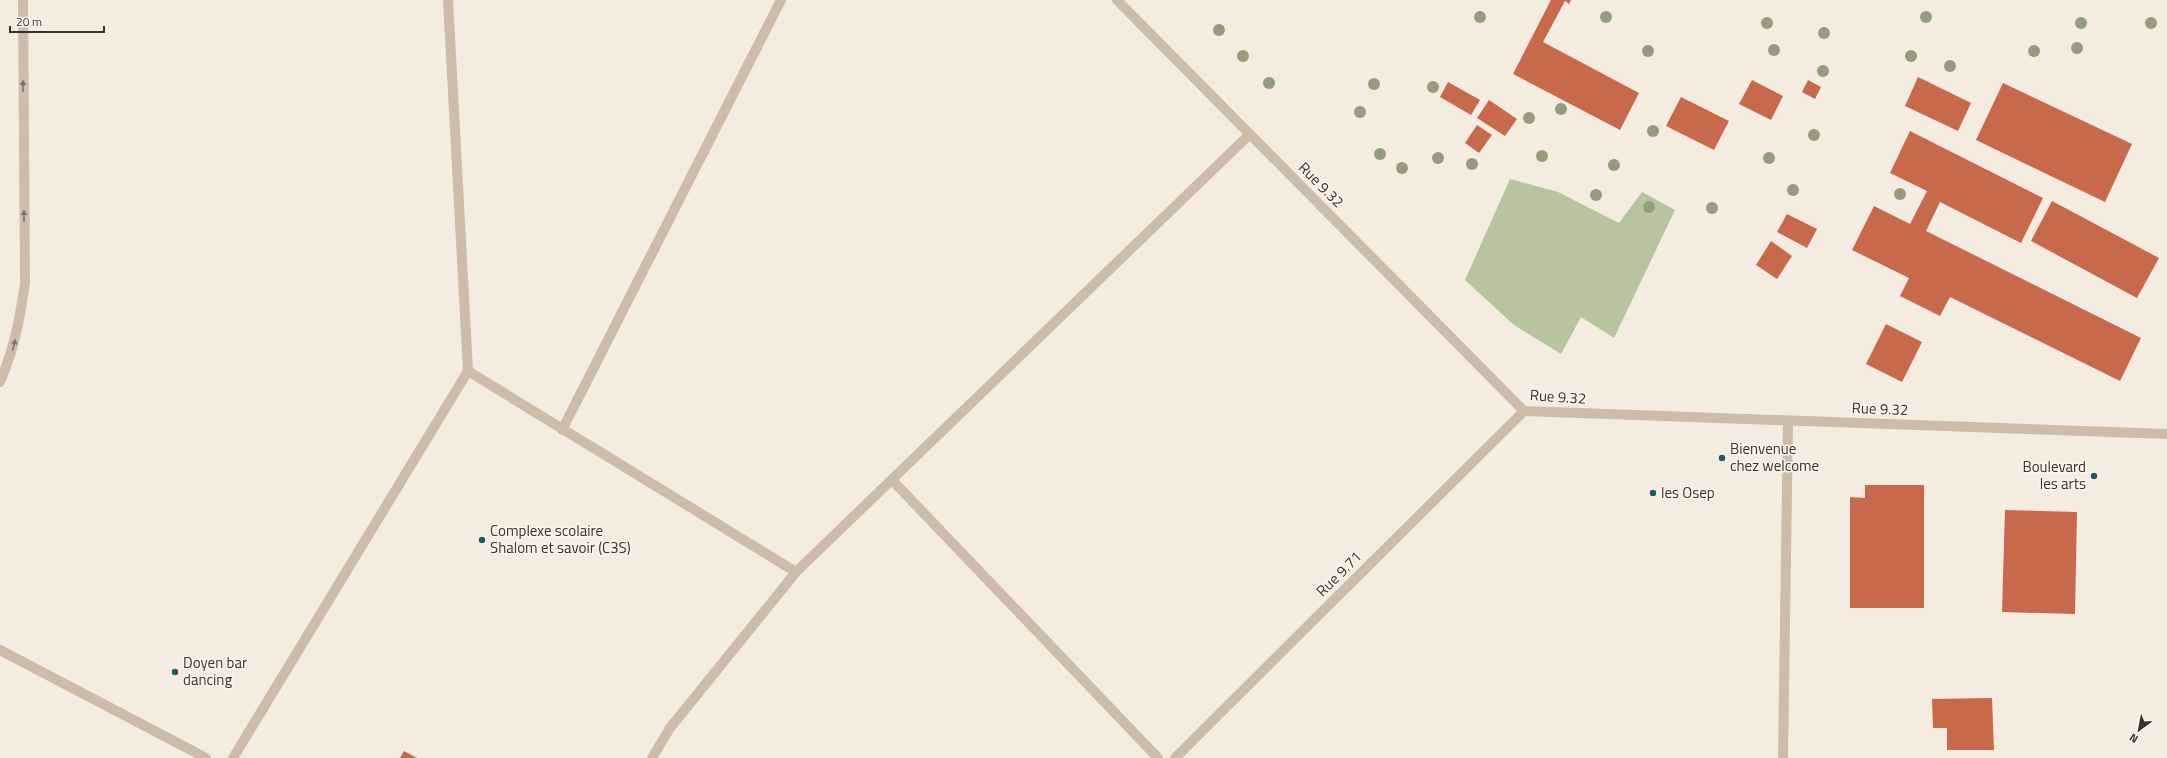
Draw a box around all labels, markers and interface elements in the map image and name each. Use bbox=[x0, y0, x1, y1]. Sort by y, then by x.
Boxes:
scale bar bbox=[10, 8, 104, 34]
text: 20 m bbox=[16, 12, 42, 31]
one-way arrow bbox=[20, 79, 26, 92]
street label: Rue 9.32 bbox=[1293, 157, 1349, 213]
one-way arrow bbox=[21, 209, 27, 222]
one-way arrow bbox=[11, 339, 17, 352]
street label: Rue 9.32 bbox=[1529, 383, 1587, 410]
street label: Rue 9.32 bbox=[1851, 396, 1909, 421]
place label: Bienvenue chez welcome bbox=[1730, 437, 1819, 477]
marker: Bienvenue chez welcome bbox=[1717, 453, 1727, 463]
place label: Boulevard les arts bbox=[2022, 455, 2086, 495]
marker: Boulevard les arts bbox=[2089, 471, 2099, 481]
place label: les Osep bbox=[1661, 481, 1715, 504]
marker: les Osep bbox=[1648, 488, 1658, 498]
place label: Complexe scolaire Shalom et savoir (C3S) bbox=[490, 519, 631, 559]
marker: Complexe scolaire Shalom et savoir (C3S) bbox=[477, 535, 487, 545]
street label: Rue 9.71 bbox=[1311, 546, 1367, 602]
place label: Doyen bar dancing bbox=[183, 651, 247, 691]
marker: Doyen bar dancing bbox=[170, 667, 180, 677]
north arrow bbox=[2119, 710, 2159, 750]
text: N bbox=[2126, 730, 2141, 747]

